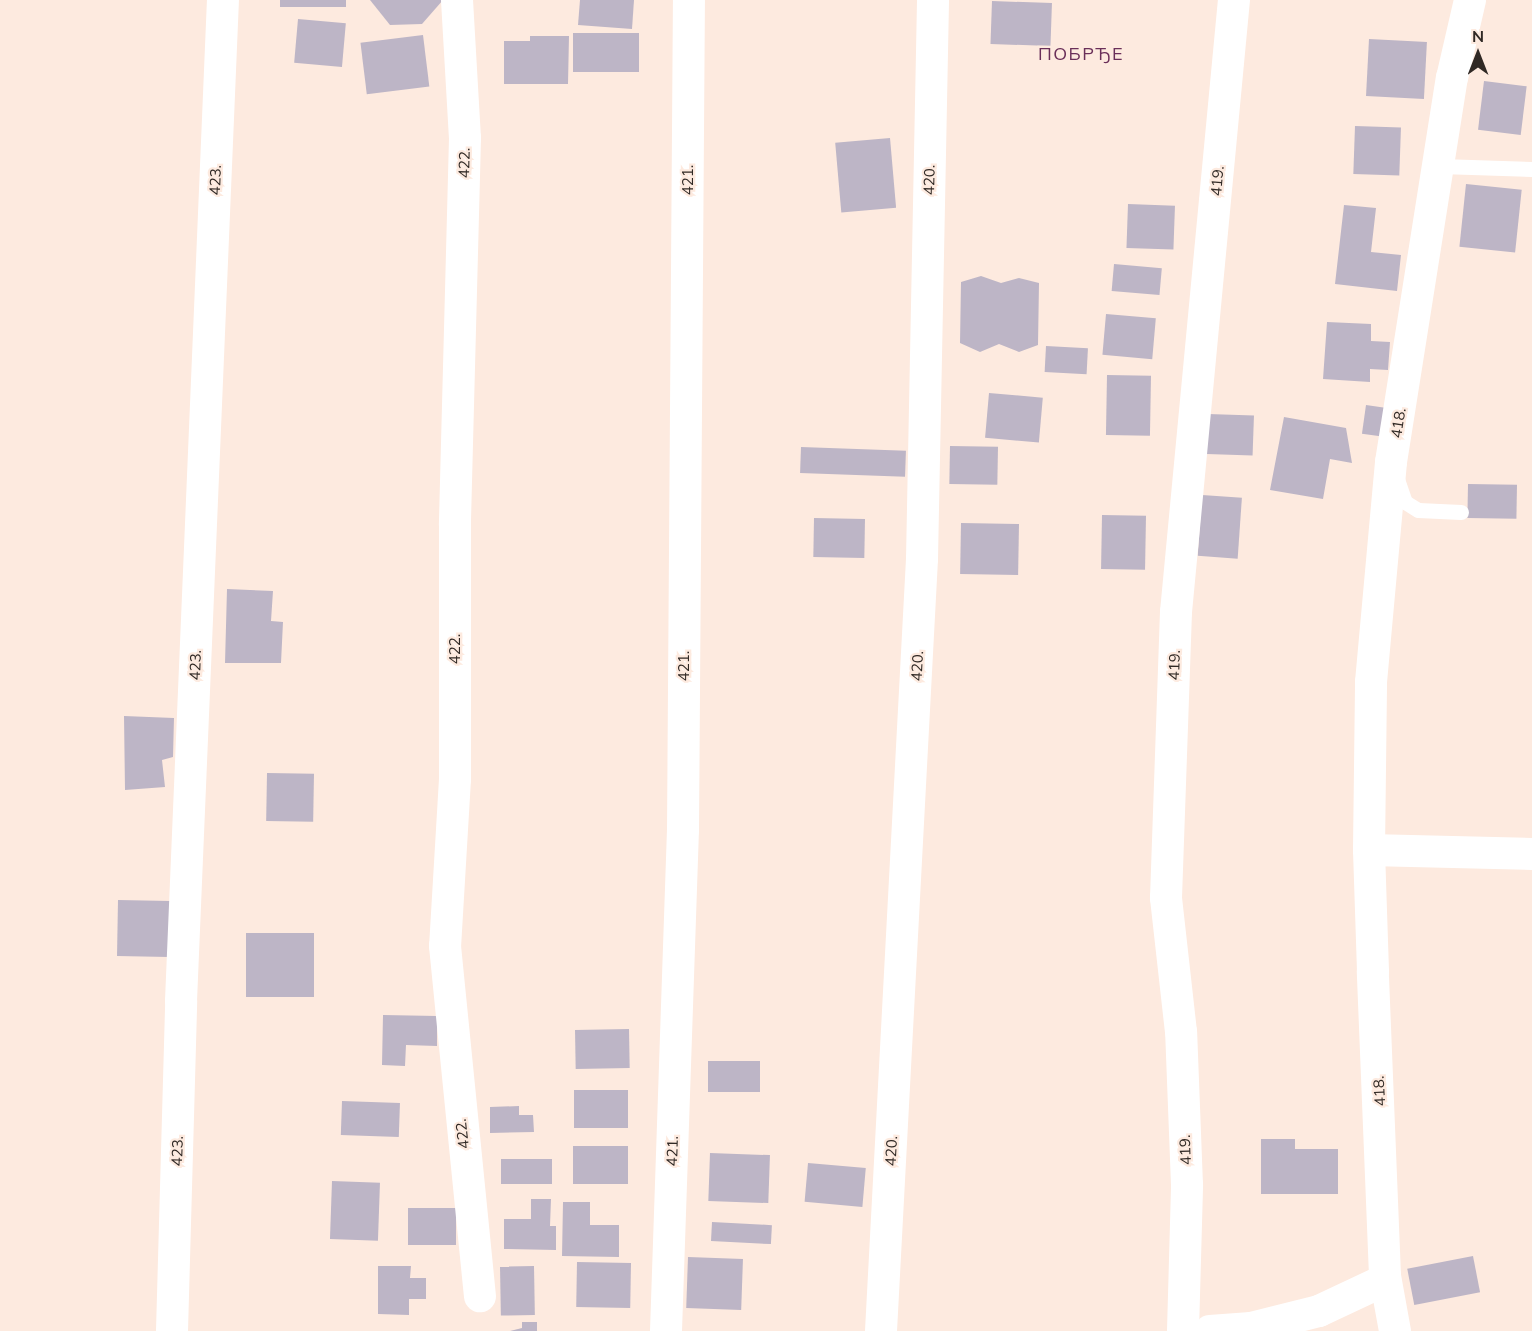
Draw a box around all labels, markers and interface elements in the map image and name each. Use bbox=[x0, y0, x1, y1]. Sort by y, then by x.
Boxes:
north arrow bbox=[1448, 24, 1508, 84]
text: N bbox=[1472, 26, 1484, 46]
district label: ПОБРЂЕ bbox=[1038, 43, 1124, 65]
street label: 422. bbox=[455, 148, 473, 178]
street label: 423. bbox=[205, 164, 225, 196]
street label: 421. bbox=[679, 165, 697, 195]
street label: 420. bbox=[920, 165, 938, 195]
street label: 419. bbox=[1207, 165, 1227, 197]
street label: 418. bbox=[1387, 407, 1409, 439]
street label: 422. bbox=[446, 634, 464, 664]
street label: 423. bbox=[185, 649, 205, 681]
street label: 419. bbox=[1164, 649, 1184, 681]
street label: 420. bbox=[907, 650, 927, 682]
street label: 421. bbox=[675, 651, 693, 681]
street label: 418. bbox=[1369, 1075, 1389, 1107]
street label: 422. bbox=[451, 1118, 473, 1150]
street label: 419. bbox=[1175, 1134, 1195, 1166]
street label: 423. bbox=[167, 1135, 187, 1167]
street label: 421. bbox=[662, 1135, 682, 1167]
street label: 420. bbox=[881, 1135, 901, 1167]

